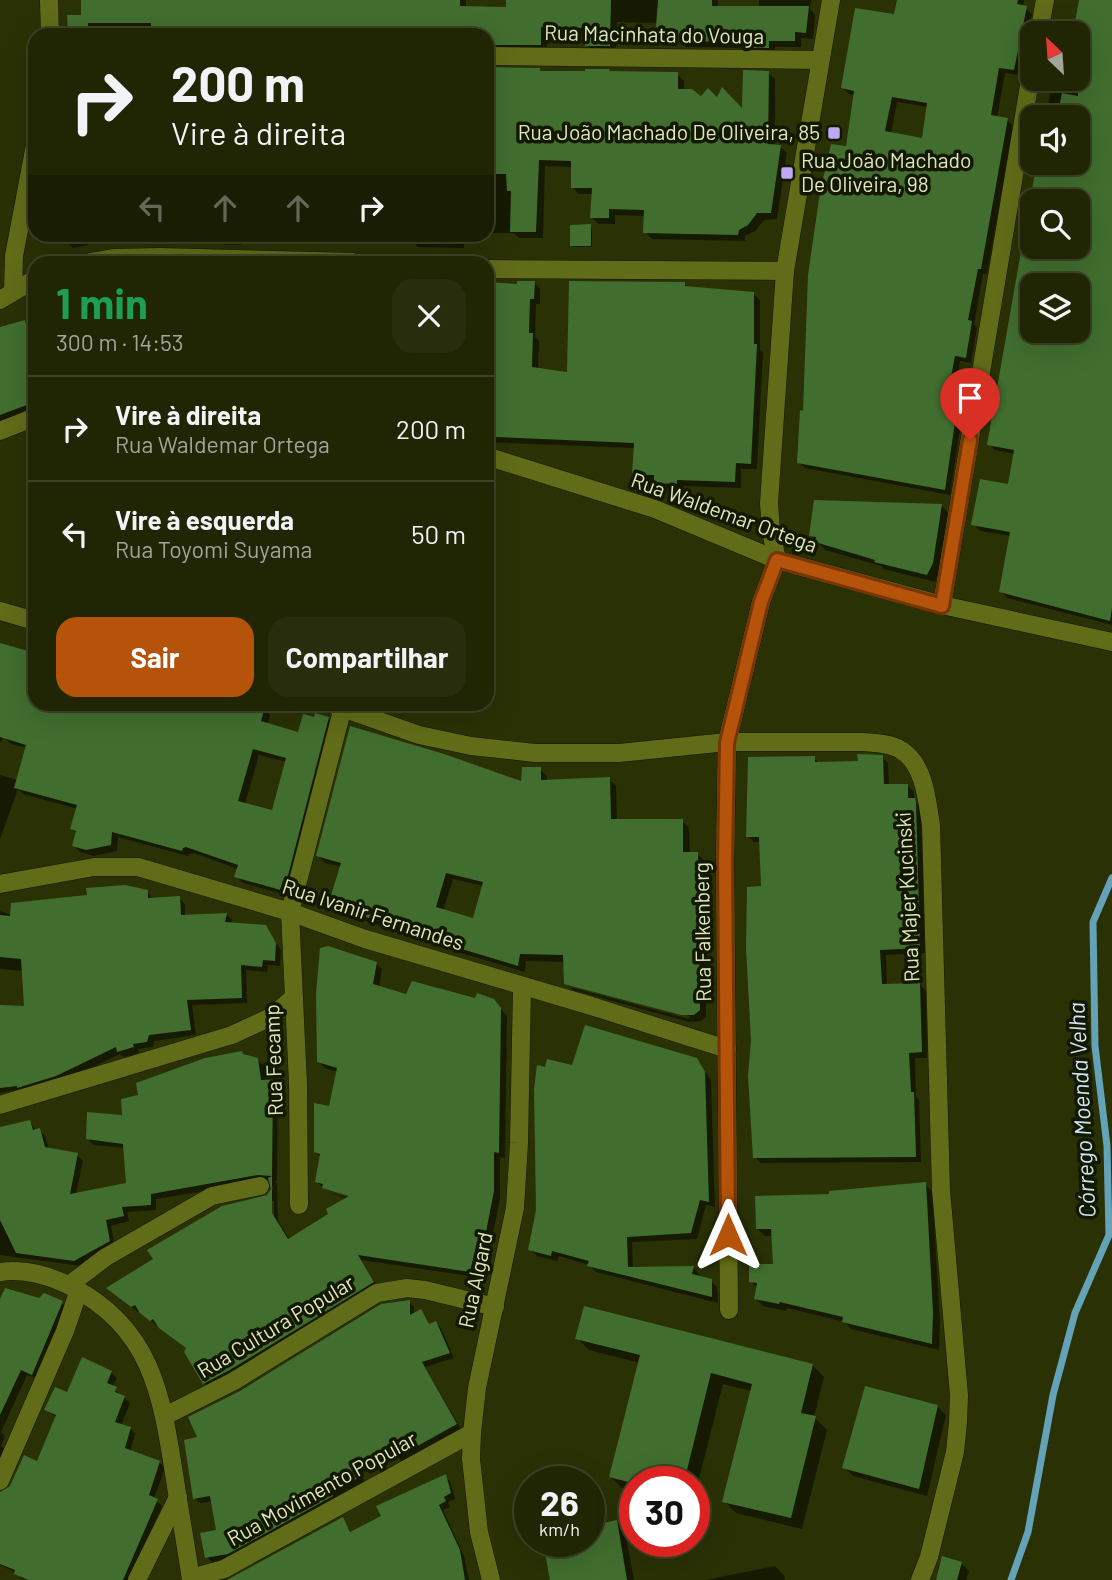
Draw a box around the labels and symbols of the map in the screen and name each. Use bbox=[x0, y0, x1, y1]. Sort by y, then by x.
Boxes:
street label: Rua Macinhata do Vouga bbox=[544, 19, 764, 48]
north arrow bbox=[1020, 21, 1090, 91]
place label: Rua João Machado De Oliveira, 85 bbox=[518, 119, 820, 144]
marker: Rua João Machado De Oliveira, 85 bbox=[826, 125, 842, 141]
place label: Rua João Machado De Oliveira, 98 bbox=[801, 147, 971, 196]
marker: Rua João Machado De Oliveira, 98 bbox=[779, 165, 795, 181]
pin bbox=[940, 368, 1000, 440]
street label: Rua Waldemar Ortega bbox=[628, 466, 821, 557]
street label: Rua Majer Kucinski bbox=[890, 811, 923, 983]
street label: Rua Falkenberg bbox=[688, 862, 715, 1002]
street label: Rua Ivanir Fernandes bbox=[280, 872, 467, 955]
water label: Córrego Moenda Velha bbox=[1061, 1001, 1101, 1219]
street label: Rua Fecamp bbox=[258, 1004, 287, 1116]
position arrow bbox=[691, 1198, 765, 1272]
street label: Rua Algard bbox=[452, 1229, 497, 1330]
street label: Rua Cultura Popular bbox=[192, 1269, 359, 1382]
street label: Rua Movimento Popular bbox=[222, 1425, 421, 1550]
speed limit sign: 30 bbox=[619, 1466, 710, 1557]

